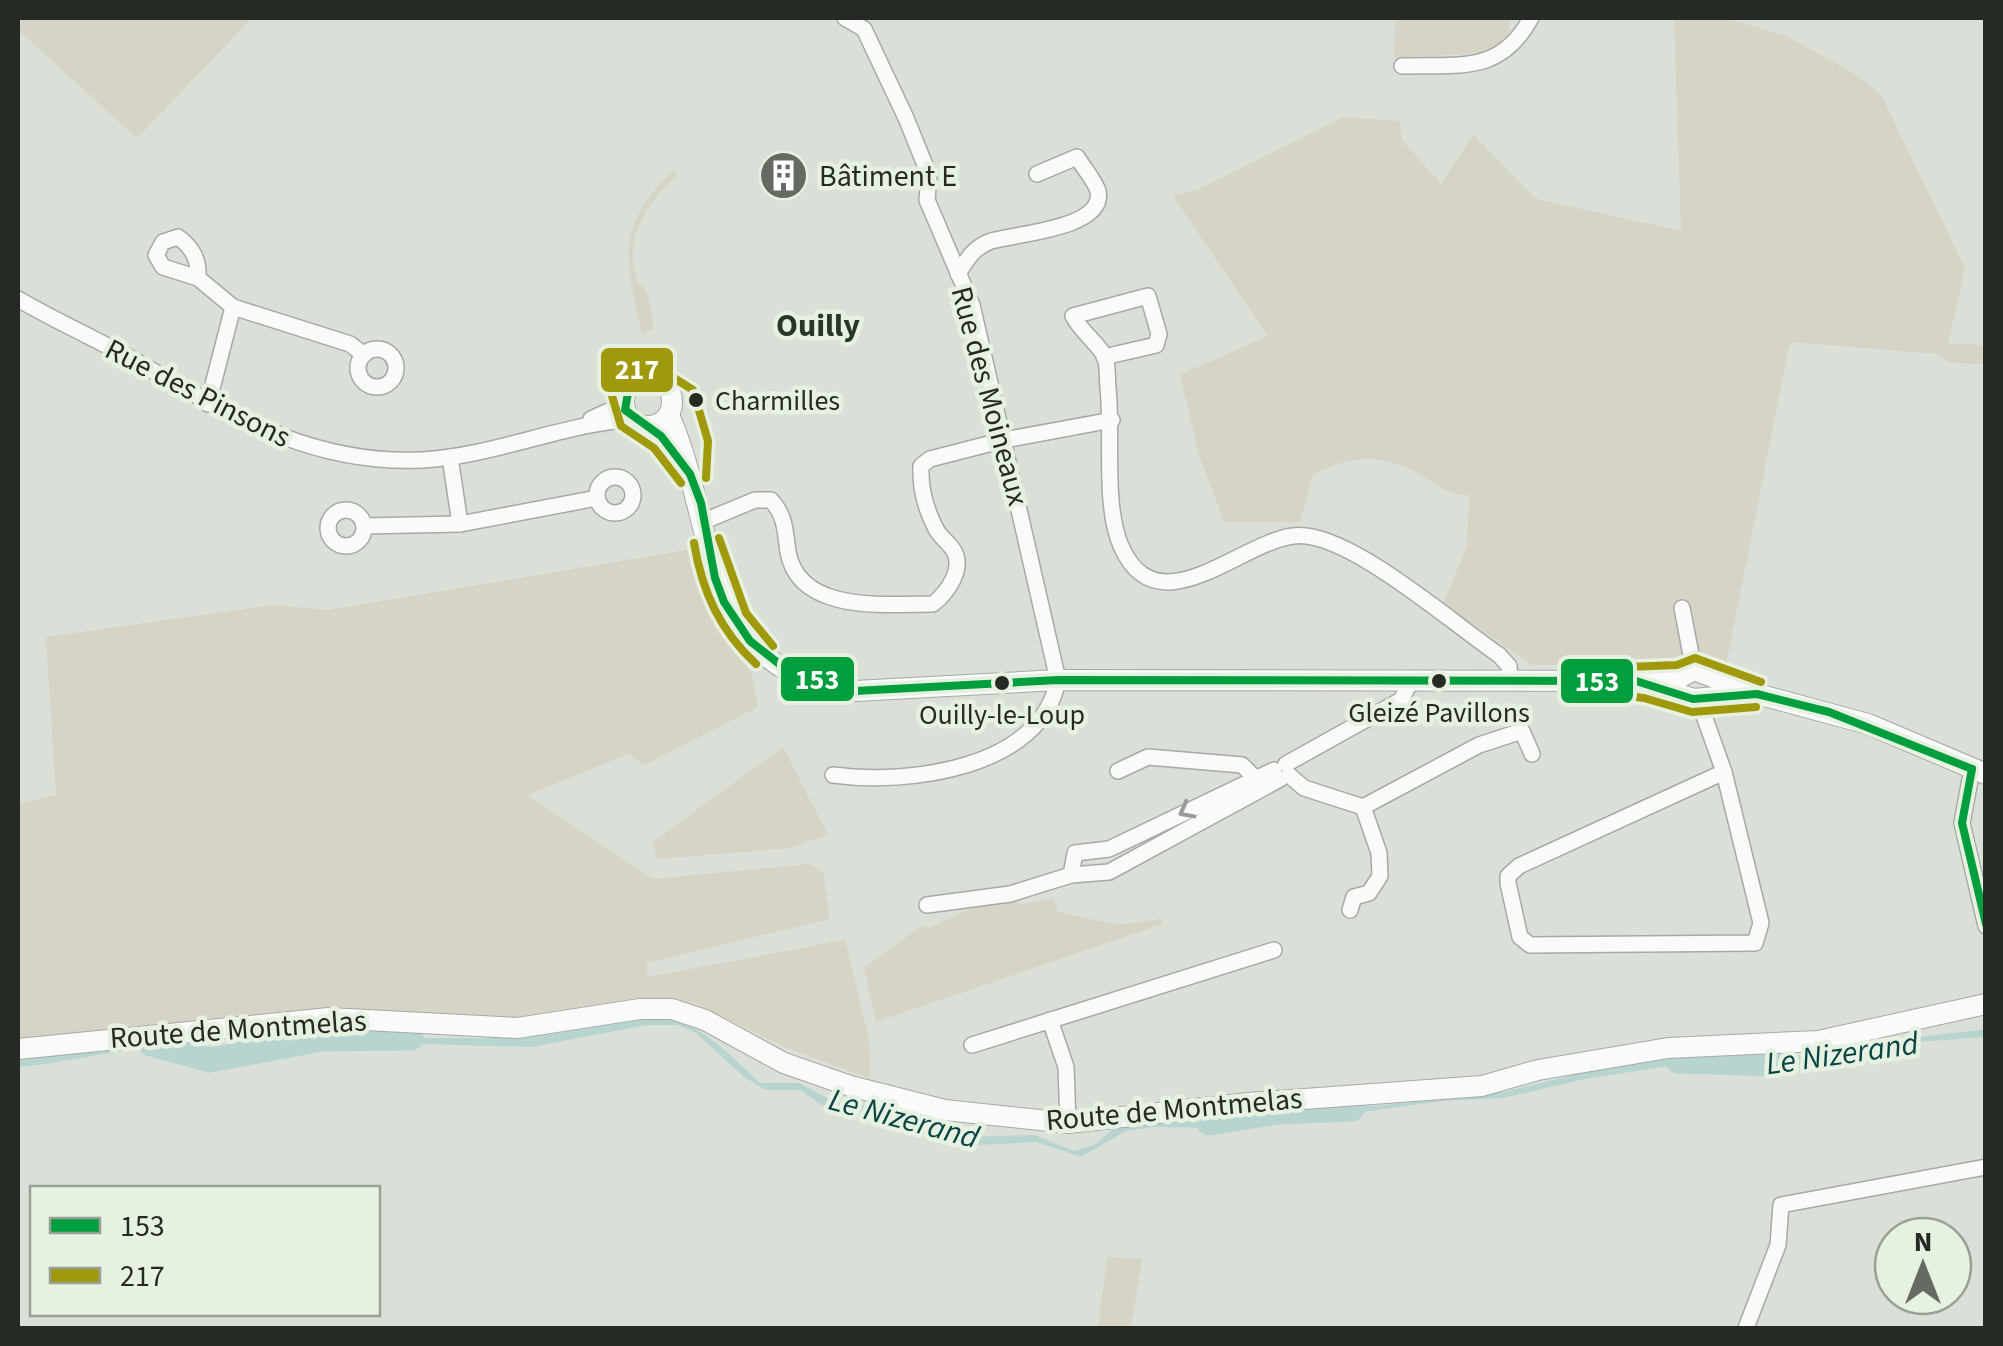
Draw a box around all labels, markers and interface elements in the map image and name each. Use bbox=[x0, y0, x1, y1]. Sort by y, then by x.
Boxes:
building icon: Bâtiment E bbox=[758, 150, 810, 202]
place label: Bâtiment E bbox=[819, 155, 957, 198]
street label: Rue des Moineaux bbox=[940, 282, 1039, 511]
district label: Ouilly bbox=[776, 303, 860, 349]
street label: Rue des Pinsons bbox=[98, 328, 298, 459]
line badge: 217 bbox=[599, 346, 675, 394]
text: 217 bbox=[615, 350, 659, 390]
place label: Charmilles bbox=[715, 381, 840, 421]
marker: Charmilles bbox=[686, 390, 706, 410]
line badge: 153 bbox=[779, 655, 856, 703]
line badge: 153 bbox=[1559, 657, 1635, 705]
text: 153 bbox=[795, 660, 839, 700]
text: 153 bbox=[1575, 662, 1619, 702]
marker: Gleizé Pavillons bbox=[1429, 671, 1449, 691]
marker: Ouilly-le-Loup bbox=[992, 673, 1012, 693]
place label: Gleizé Pavillons bbox=[1348, 693, 1530, 733]
place label: Ouilly-le-Loup bbox=[919, 695, 1085, 735]
one-way arrow bbox=[1179, 799, 1197, 818]
street label: Route de Montmelas bbox=[108, 999, 368, 1060]
water label: Le Nizerand bbox=[1763, 1020, 1922, 1087]
water label: Le Nizerand bbox=[824, 1077, 985, 1161]
street label: Route de Montmelas bbox=[1044, 1077, 1304, 1142]
legend bbox=[30, 1186, 380, 1316]
text: 153 bbox=[120, 1205, 165, 1248]
north arrow bbox=[1873, 1216, 1973, 1316]
text: N bbox=[1914, 1222, 1932, 1262]
text: 217 bbox=[120, 1255, 165, 1298]

